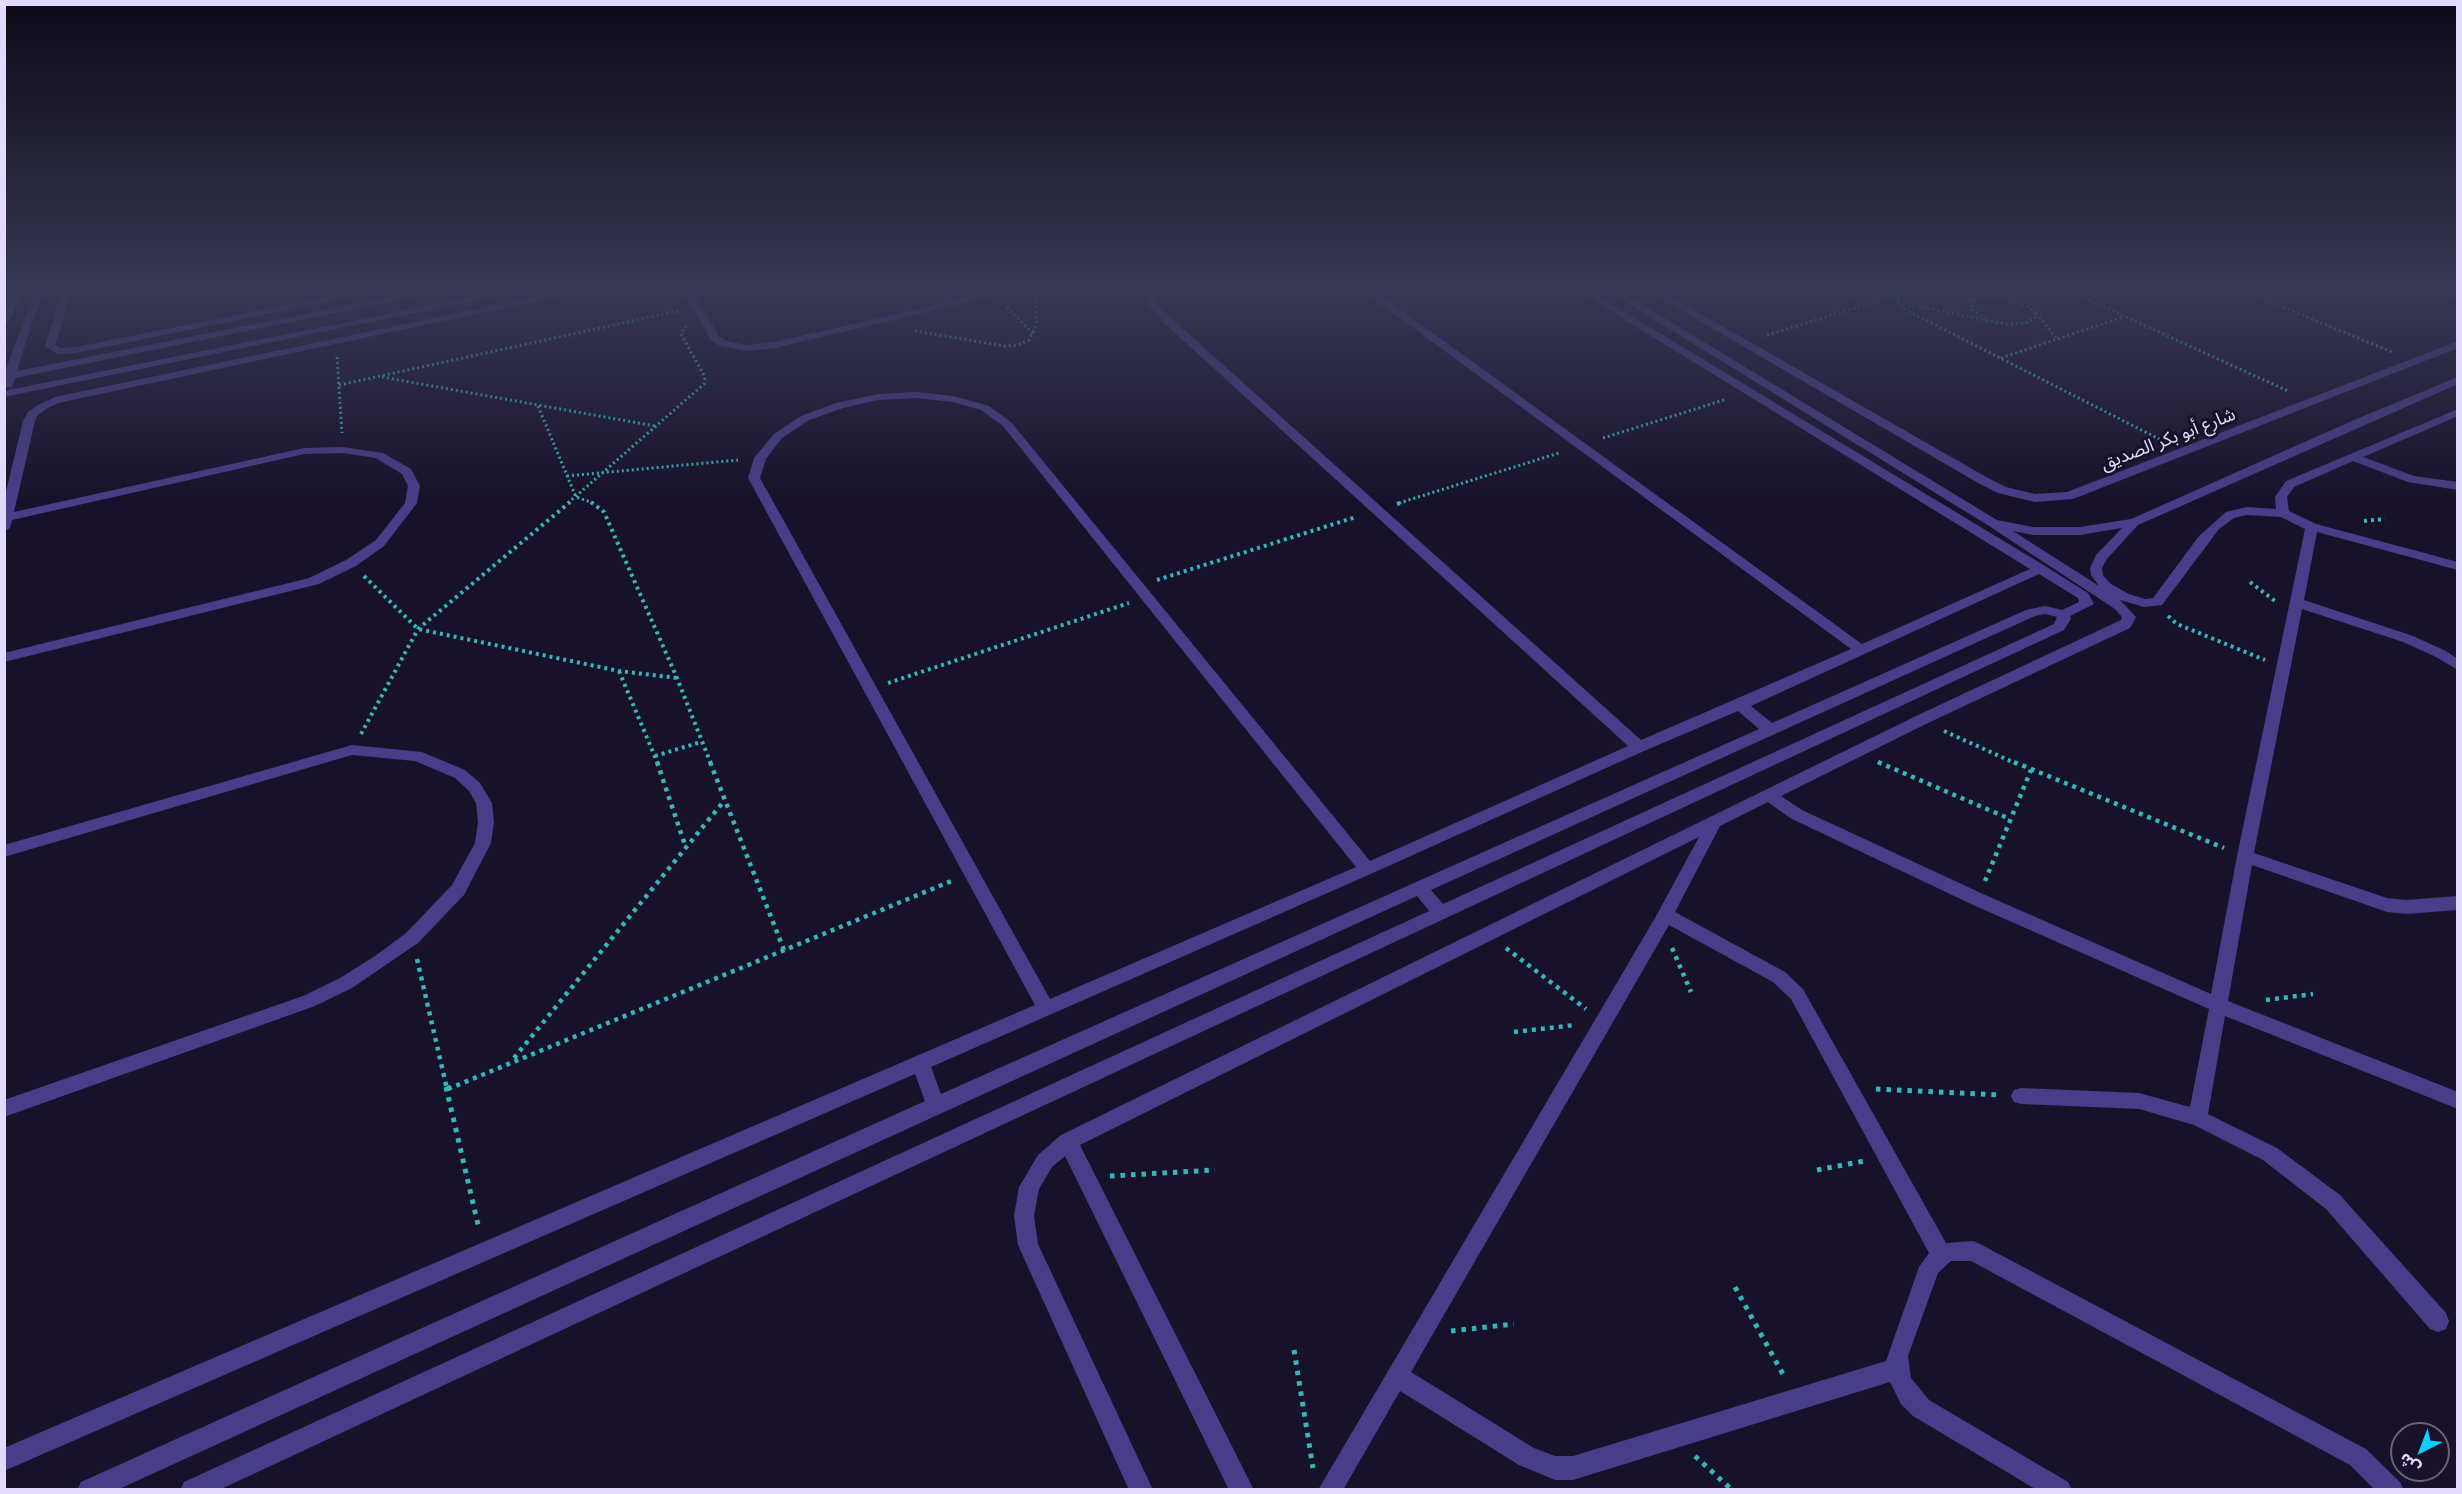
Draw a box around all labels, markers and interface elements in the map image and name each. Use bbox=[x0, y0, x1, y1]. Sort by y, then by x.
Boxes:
street label: شارع أبو بكر الصديق bbox=[2097, 403, 2239, 475]
north arrow bbox=[2390, 1422, 2450, 1482]
text: ش bbox=[2394, 1449, 2424, 1479]

